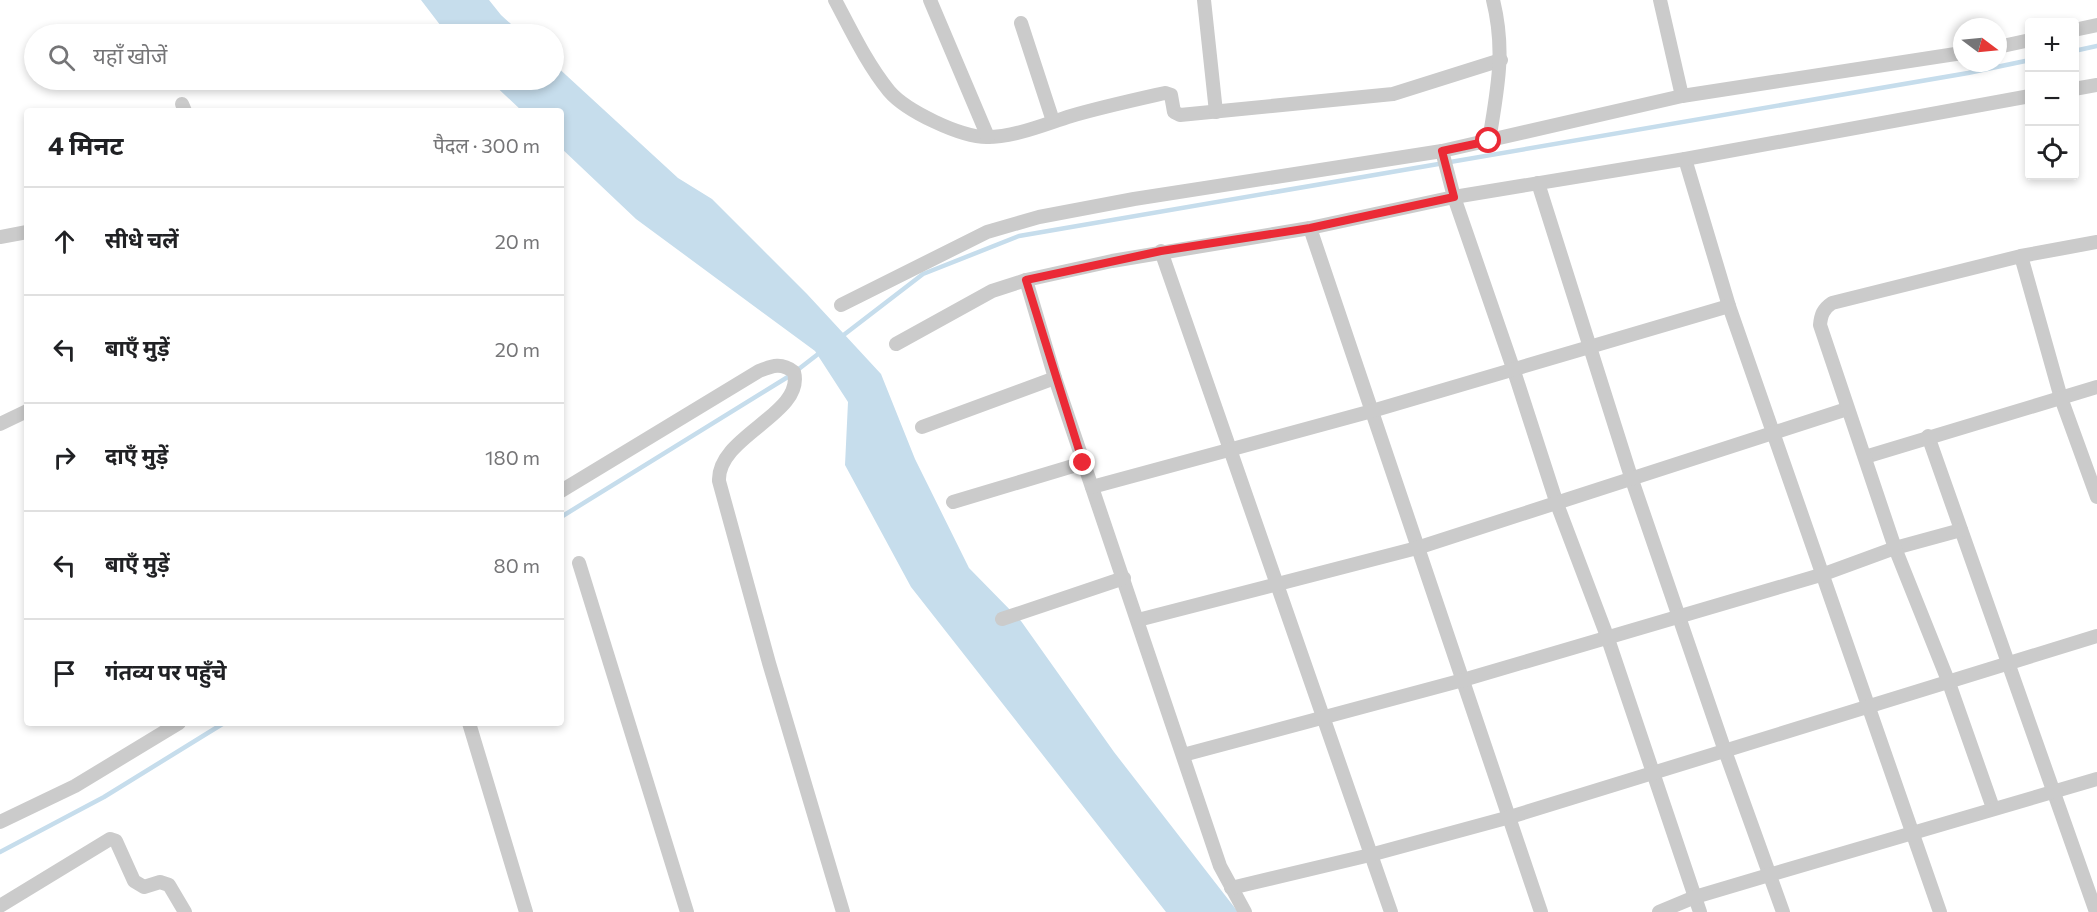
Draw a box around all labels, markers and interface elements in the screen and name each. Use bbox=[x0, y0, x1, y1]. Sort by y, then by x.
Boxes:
north arrow bbox=[1953, 18, 2007, 72]
map controls bbox=[2025, 18, 2079, 180]
button: + bbox=[2025, 18, 2079, 72]
search box bbox=[24, 24, 564, 90]
icon: search bbox=[45, 41, 78, 74]
text: यहाँ खोजें bbox=[93, 42, 167, 69]
button: − bbox=[2025, 72, 2079, 126]
button: locate bbox=[2025, 126, 2079, 180]
route start bbox=[1475, 127, 1501, 153]
text: 4 मिनट bbox=[48, 129, 124, 160]
text: पैदल · 300 m bbox=[433, 133, 540, 157]
icon: ahead bbox=[48, 225, 81, 258]
text: सीधे चलें bbox=[105, 226, 179, 253]
text: 20 m bbox=[495, 229, 540, 253]
icon: left bbox=[48, 333, 81, 366]
text: बाएँ मुड़ें bbox=[105, 334, 170, 361]
text: 20 m bbox=[495, 337, 540, 361]
icon: right bbox=[48, 441, 81, 474]
text: दाएँ मुड़ें bbox=[105, 442, 168, 469]
text: 180 m bbox=[485, 445, 540, 469]
route end bbox=[1069, 449, 1095, 475]
icon: left bbox=[48, 549, 81, 582]
text: बाएँ मुड़ें bbox=[105, 550, 170, 577]
text: 80 m bbox=[494, 553, 540, 577]
icon: arrive bbox=[48, 657, 81, 690]
text: गंतव्य पर पहुँचे bbox=[105, 658, 227, 685]

